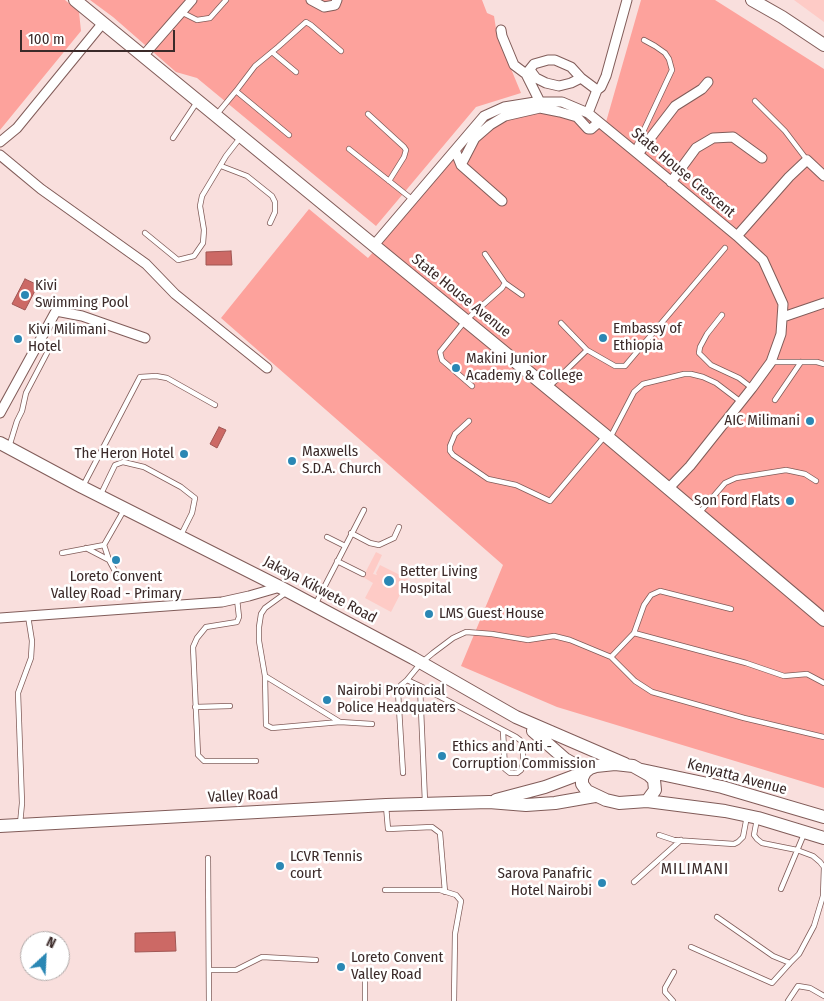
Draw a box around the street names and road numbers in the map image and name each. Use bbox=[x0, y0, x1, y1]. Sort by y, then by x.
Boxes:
street label: State House Crescent bbox=[628, 124, 738, 222]
street label: State House Avenue bbox=[408, 250, 514, 342]
street label: Jakaya Kikwete Road bbox=[260, 553, 380, 627]
street label: Kenyatta Avenue bbox=[685, 755, 789, 799]
street label: Valley Road bbox=[207, 785, 279, 807]

